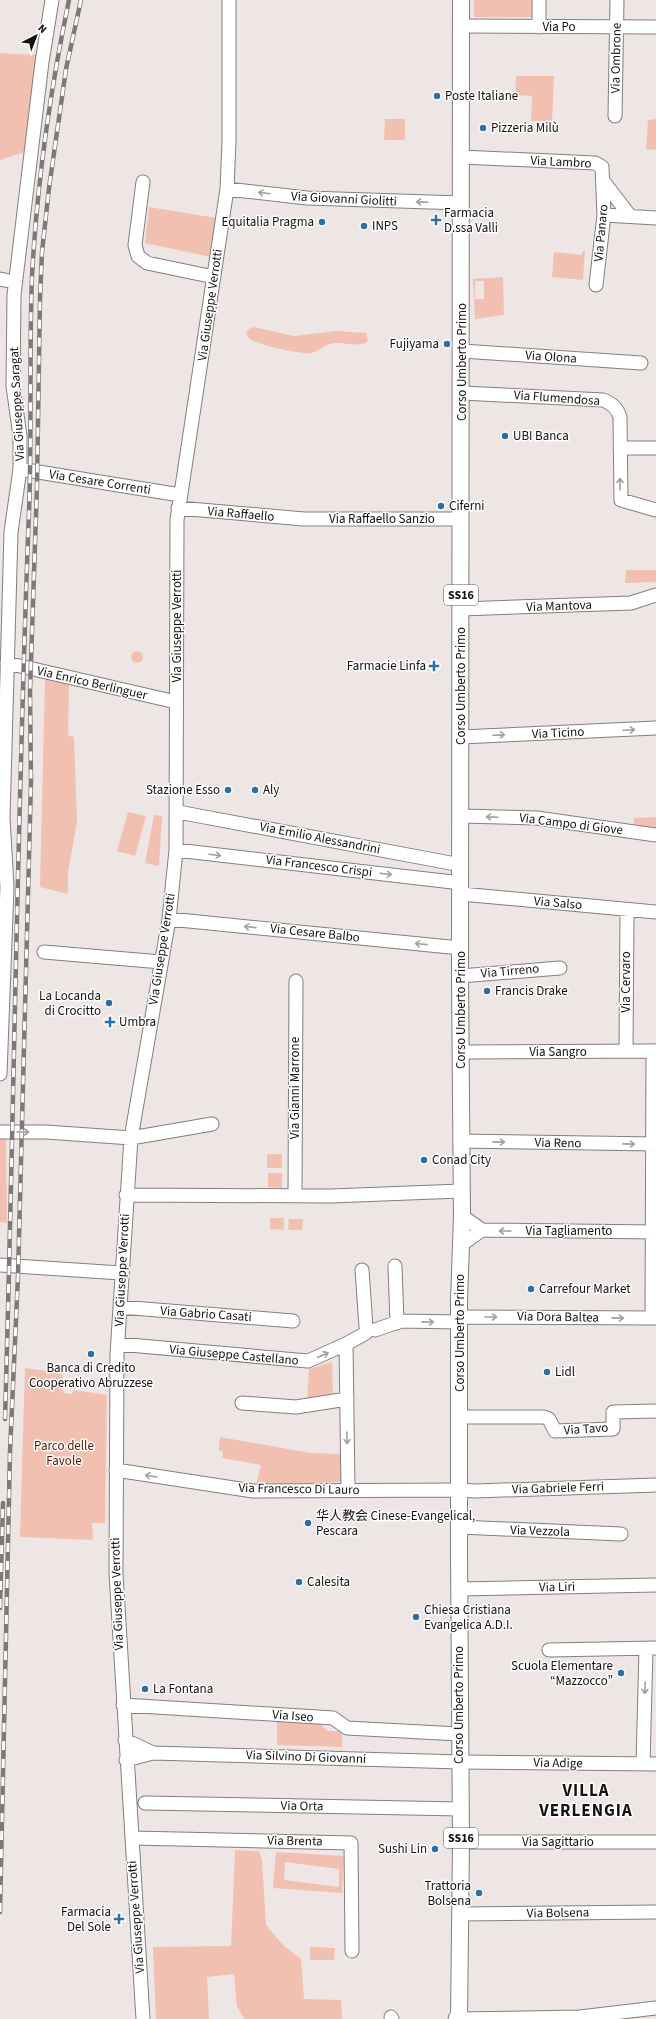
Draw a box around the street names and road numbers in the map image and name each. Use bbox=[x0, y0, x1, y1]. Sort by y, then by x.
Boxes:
street label: Via Po bbox=[542, 18, 576, 36]
street label: Via Ombrone bbox=[606, 23, 626, 93]
street label: Via Lambro bbox=[530, 151, 592, 173]
street label: Via Giovanni Giolitti bbox=[291, 187, 397, 211]
street label: Via Panaro bbox=[590, 204, 612, 262]
street label: Via Giuseppe Verrotti bbox=[193, 248, 227, 362]
street label: Corso Umberto Primo bbox=[453, 303, 471, 421]
street label: Via Giuseppe Saragat bbox=[5, 346, 29, 461]
street label: Via Olona bbox=[525, 346, 577, 368]
street label: Via Flumendosa bbox=[513, 386, 601, 410]
street label: Via Cesare Correnti bbox=[48, 465, 152, 499]
street label: Via Raffaello bbox=[207, 502, 275, 526]
street label: Via Raffaello Sanzio bbox=[329, 510, 435, 528]
street label: Via Giuseppe Verrotti bbox=[168, 569, 186, 683]
road number: SS16 bbox=[444, 585, 478, 605]
street label: Via Mantova bbox=[526, 596, 592, 616]
street label: Corso Umberto Primo bbox=[452, 627, 470, 745]
street label: Via Enrico Berlinguer bbox=[35, 662, 149, 705]
street label: Via Ticino bbox=[531, 723, 585, 743]
street label: Via Campo di Giove bbox=[518, 809, 624, 839]
street label: Via Emilio Alessandrini bbox=[258, 817, 382, 859]
street label: Via Francesco Crispi bbox=[265, 851, 373, 881]
street label: Via Giuseppe Verrotti bbox=[144, 892, 180, 1006]
street label: Via Salso bbox=[533, 892, 583, 914]
street label: Via Cesare Balbo bbox=[269, 919, 361, 947]
street label: Corso Umberto Primo bbox=[452, 951, 470, 1069]
street label: Via Cervaro bbox=[617, 951, 635, 1013]
street label: Via Tirreno bbox=[480, 959, 540, 983]
street label: Via Gianni Marrone bbox=[286, 1037, 304, 1139]
street label: Via Sangro bbox=[529, 1043, 587, 1061]
street label: Via Reno bbox=[534, 1134, 582, 1152]
street label: Via Giuseppe Verrotti bbox=[110, 1213, 134, 1327]
street label: Via Tagliamento bbox=[526, 1222, 612, 1240]
street label: Corso Umberto Primo bbox=[451, 1274, 469, 1392]
street label: Via Gabrio Casati bbox=[160, 1302, 252, 1326]
street label: Via Dora Baltea bbox=[517, 1307, 599, 1327]
street label: Via Giuseppe Castellano bbox=[169, 1340, 299, 1370]
street label: Via Tavo bbox=[563, 1418, 609, 1440]
street label: Via Gabriele Ferri bbox=[512, 1477, 604, 1499]
street label: Via Francesco Di Lauro bbox=[238, 1479, 360, 1499]
street label: Via Vezzola bbox=[510, 1521, 570, 1541]
street label: Via Giuseppe Verrotti bbox=[106, 1537, 128, 1651]
street label: Via Liri bbox=[539, 1578, 575, 1596]
street label: Corso Umberto Primo bbox=[450, 1646, 468, 1764]
street label: Via Iseo bbox=[272, 1706, 314, 1726]
street label: Via Silvino Di Giovanni bbox=[246, 1746, 366, 1768]
street label: Via Adige bbox=[533, 1754, 583, 1772]
street label: Via Orta bbox=[280, 1797, 324, 1815]
road number: SS16 bbox=[444, 1828, 478, 1848]
street label: Via Brenta bbox=[267, 1832, 323, 1850]
street label: Via Sagittario bbox=[522, 1833, 594, 1851]
street label: Via Giuseppe Verrotti bbox=[123, 1860, 149, 1974]
street label: Via Bolsena bbox=[527, 1903, 589, 1923]

